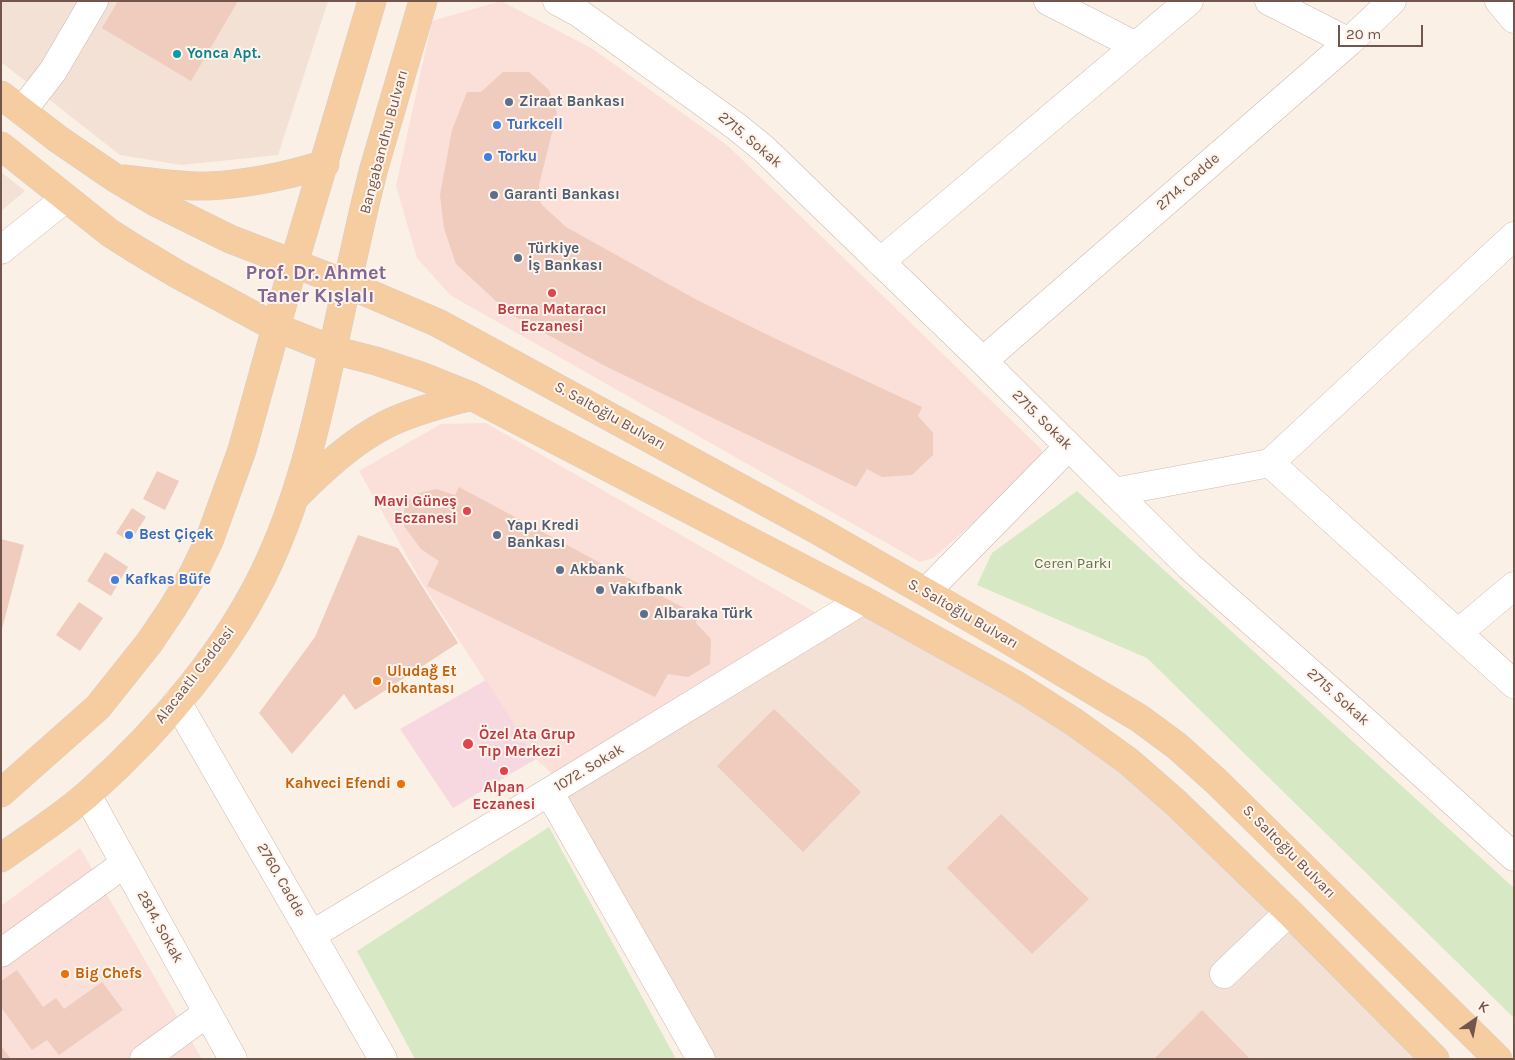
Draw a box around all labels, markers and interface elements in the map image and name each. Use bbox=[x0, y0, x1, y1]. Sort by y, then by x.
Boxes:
scale bar bbox=[1340, 15, 1425, 47]
text: 20 m bbox=[1346, 25, 1381, 43]
place label: Yonca Apt. bbox=[187, 45, 261, 63]
marker: Yonca Apt. bbox=[171, 48, 183, 60]
street label: Bangabandhu Bulvarı bbox=[356, 68, 412, 216]
place label: Ziraat Bankası bbox=[519, 93, 625, 111]
marker: Ziraat Bankası bbox=[503, 96, 515, 108]
street label: 2715. Sokak bbox=[714, 108, 786, 172]
place label: Turkcell bbox=[507, 116, 563, 134]
marker: Turkcell bbox=[491, 119, 503, 131]
place label: Torku bbox=[498, 148, 537, 166]
street label: 2714. Cadde bbox=[1153, 150, 1223, 214]
marker: Torku bbox=[482, 151, 494, 163]
place label: Garanti Bankası bbox=[504, 186, 620, 204]
marker: Garanti Bankası bbox=[488, 189, 500, 201]
place label: Türkiye İş Bankası bbox=[528, 240, 603, 275]
marker: Türkiye İş Bankası bbox=[512, 252, 524, 264]
district label: Prof. Dr. Ahmet Taner Kışlalı bbox=[246, 261, 386, 308]
marker: Berna Mataracı Eczanesi bbox=[546, 287, 558, 299]
place label: Berna Mataracı Eczanesi bbox=[497, 301, 607, 336]
street label: S. Saltoğlu Bulvarı bbox=[551, 378, 669, 454]
street label: 2715. Sokak bbox=[1008, 386, 1076, 454]
place label: Mavi Güneş Eczanesi bbox=[374, 493, 457, 528]
marker: Mavi Güneş Eczanesi bbox=[461, 505, 473, 517]
place label: Yapı Kredi Bankası bbox=[507, 517, 579, 552]
place label: Best Çiçek bbox=[139, 526, 213, 544]
marker: Best Çiçek bbox=[123, 529, 135, 541]
marker: Yapı Kredi Bankası bbox=[491, 529, 503, 541]
park label: Ceren Parkı bbox=[1034, 555, 1112, 573]
place label: Akbank bbox=[570, 561, 624, 579]
marker: Akbank bbox=[554, 564, 566, 576]
place label: Kafkas Büfe bbox=[125, 571, 211, 589]
marker: Kafkas Büfe bbox=[109, 574, 121, 586]
street label: S. Saltoğlu Bulvarı bbox=[905, 575, 1021, 653]
place label: Vakıfbank bbox=[610, 581, 683, 599]
marker: Vakıfbank bbox=[594, 584, 606, 596]
place label: Albaraka Türk bbox=[654, 605, 753, 623]
marker: Albaraka Türk bbox=[638, 608, 650, 620]
street label: Alacaatlı Caddesi bbox=[151, 623, 239, 727]
place label: Uludağ Et lokantası bbox=[387, 663, 457, 698]
street label: 2715. Sokak bbox=[1303, 664, 1373, 730]
marker: Uludağ Et lokantası bbox=[371, 675, 383, 687]
place label: Özel Ata Grup Tıp Merkezi bbox=[479, 726, 575, 761]
marker: Özel Ata Grup Tıp Merkezi bbox=[461, 737, 475, 751]
street label: 1072. Sokak bbox=[551, 740, 627, 796]
marker: Alpan Eczanesi bbox=[498, 765, 510, 777]
place label: Kahveci Efendi bbox=[285, 775, 391, 793]
marker: Kahveci Efendi bbox=[395, 778, 407, 790]
place label: Alpan Eczanesi bbox=[472, 779, 536, 814]
street label: S. Saltoğlu Bulvarı bbox=[1239, 802, 1339, 902]
street label: 2760. Cadde bbox=[253, 840, 309, 920]
street label: 2814. Sokak bbox=[133, 888, 187, 966]
place label: Big Chefs bbox=[75, 965, 142, 983]
marker: Big Chefs bbox=[59, 968, 71, 980]
north arrow bbox=[1450, 995, 1500, 1045]
text: K bbox=[1475, 997, 1492, 1017]

